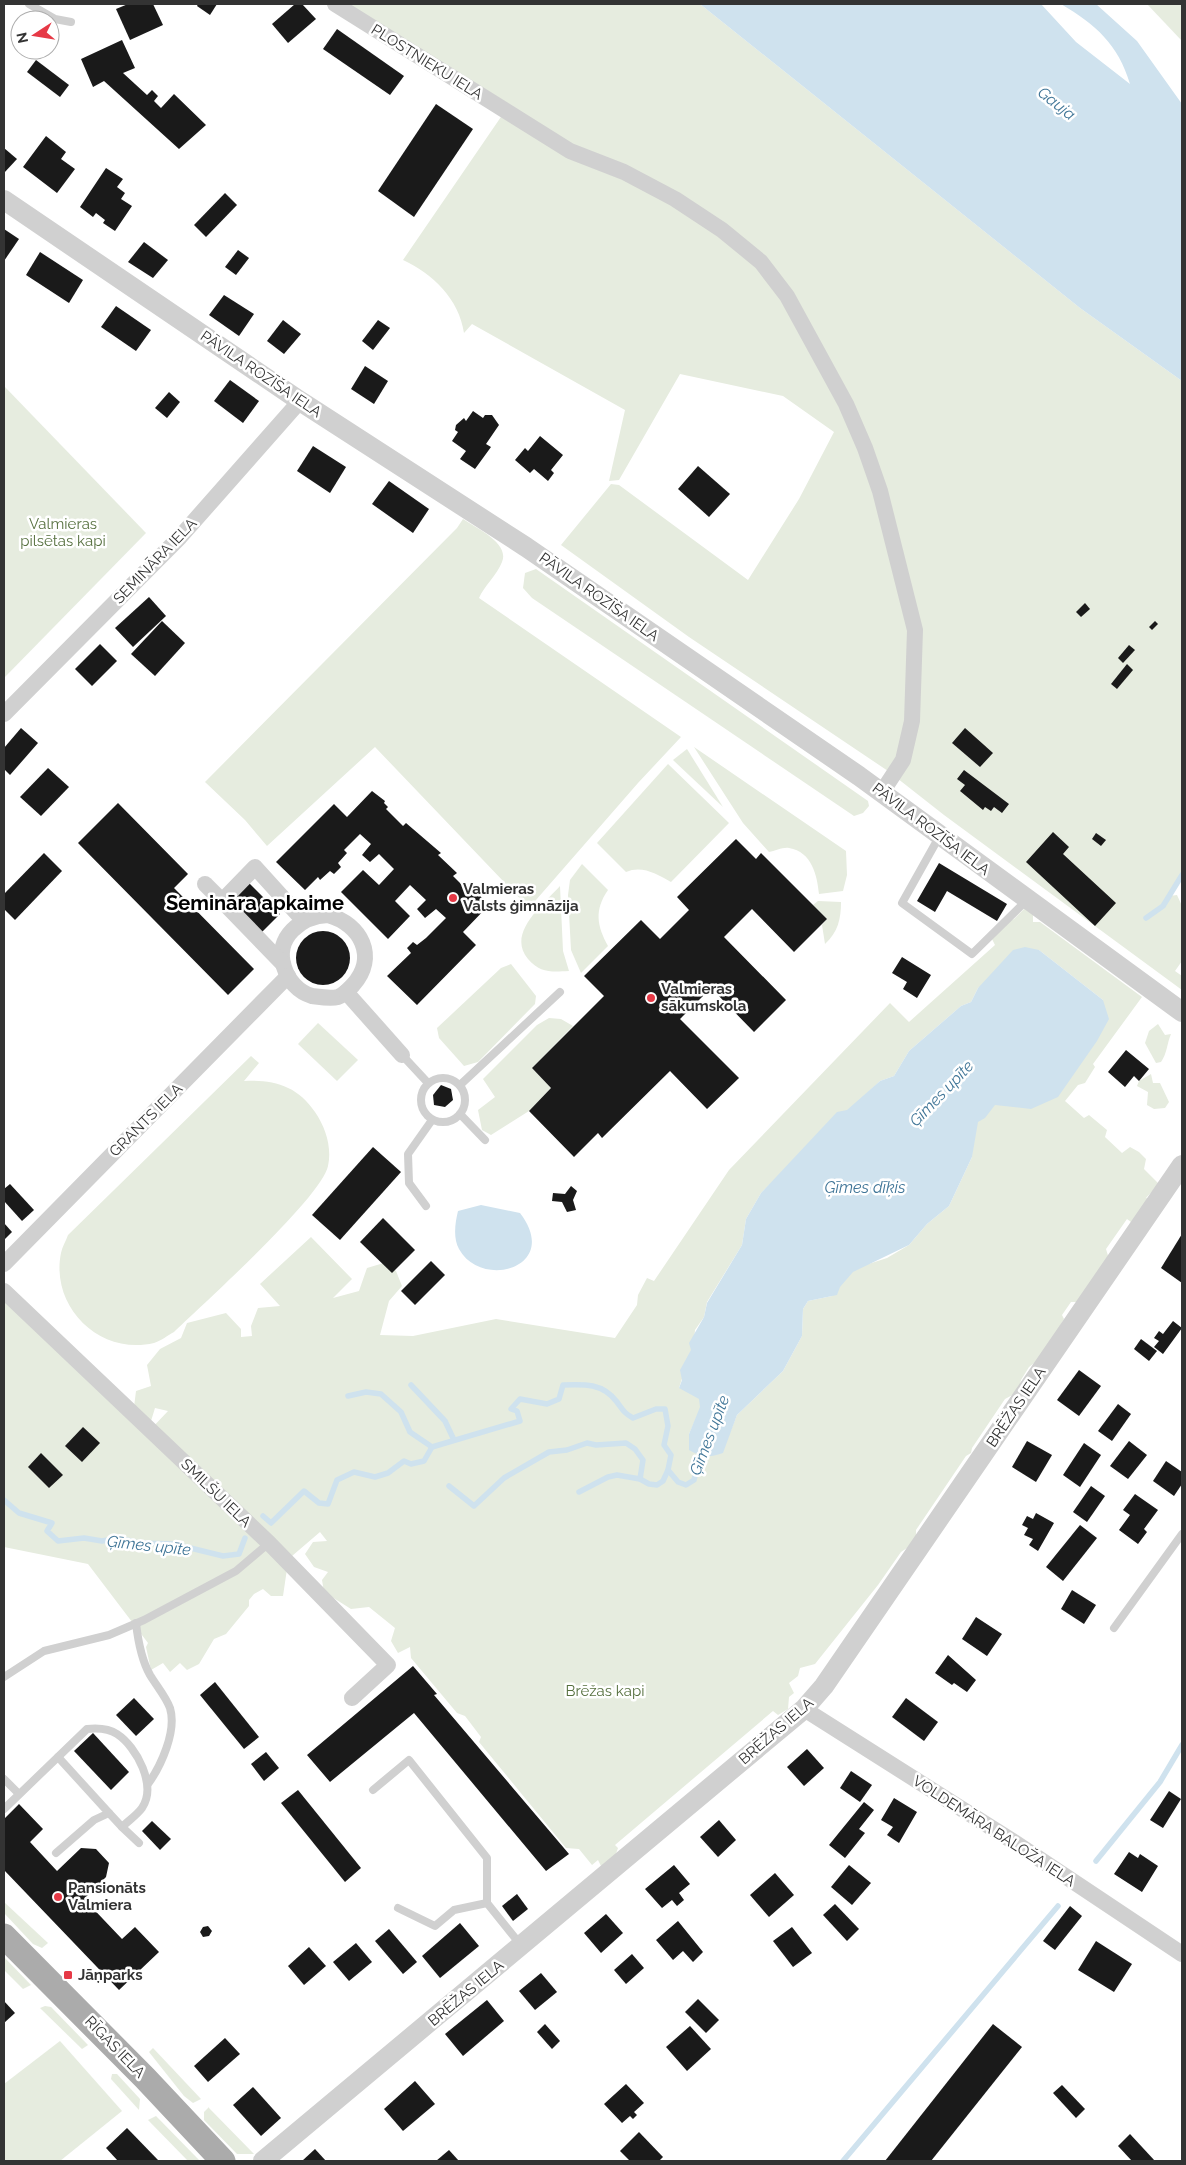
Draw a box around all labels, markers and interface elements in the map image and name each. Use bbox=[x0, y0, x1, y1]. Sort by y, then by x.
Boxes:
north arrow bbox=[10, 10, 60, 60]
street label: PLOSTNIEKU IELA bbox=[368, 20, 486, 104]
text: N bbox=[13, 31, 31, 45]
water label: Gauja bbox=[1034, 83, 1080, 124]
street label: PĀVILA ROZĪŠA IELA bbox=[197, 326, 325, 421]
park label: Valmieras pilsētas kapi bbox=[20, 515, 106, 550]
street label: SEMINĀRA IELA bbox=[110, 515, 200, 607]
street label: PĀVILA ROZĪŠA IELA bbox=[536, 548, 663, 645]
street label: PĀVILA ROZĪŠA IELA bbox=[869, 778, 994, 879]
place label: Valmieras Valsts ģimnāzija bbox=[463, 880, 579, 915]
district label: Semināra apkaime bbox=[166, 891, 344, 915]
marker: Valmieras Valsts ģimnāzija bbox=[447, 892, 459, 904]
place label: Valmieras sākumskola bbox=[661, 980, 747, 1015]
marker: Valmieras sākumskola bbox=[645, 992, 657, 1004]
water label: Ģīmes upīte bbox=[905, 1056, 978, 1130]
street label: GRANTS IELA bbox=[106, 1080, 186, 1160]
water label: Ģīmes dīķis bbox=[825, 1178, 906, 1197]
street label: BRĒŽAS IELA bbox=[983, 1363, 1049, 1451]
water label: Ģīmes upīte bbox=[686, 1392, 734, 1478]
street label: SMILŠU IELA bbox=[177, 1454, 256, 1531]
water label: Ģīmes upīte bbox=[106, 1532, 192, 1559]
park label: Brēžas kapi bbox=[566, 1682, 644, 1700]
street label: BRĒŽAS IELA bbox=[735, 1694, 817, 1768]
street label: VOLDEMĀRA BALOŽA IELA bbox=[909, 1772, 1079, 1890]
place label: Pansionāts Valmiera bbox=[68, 1879, 146, 1914]
marker: Pansionāts Valmiera bbox=[52, 1891, 64, 1903]
street label: BRĒŽAS IELA bbox=[425, 1956, 507, 2030]
place label: Jāņparks bbox=[78, 1966, 143, 1984]
marker: Jāņparks bbox=[62, 1969, 74, 1981]
street label: RĪGAS IELA bbox=[81, 2012, 149, 2082]

